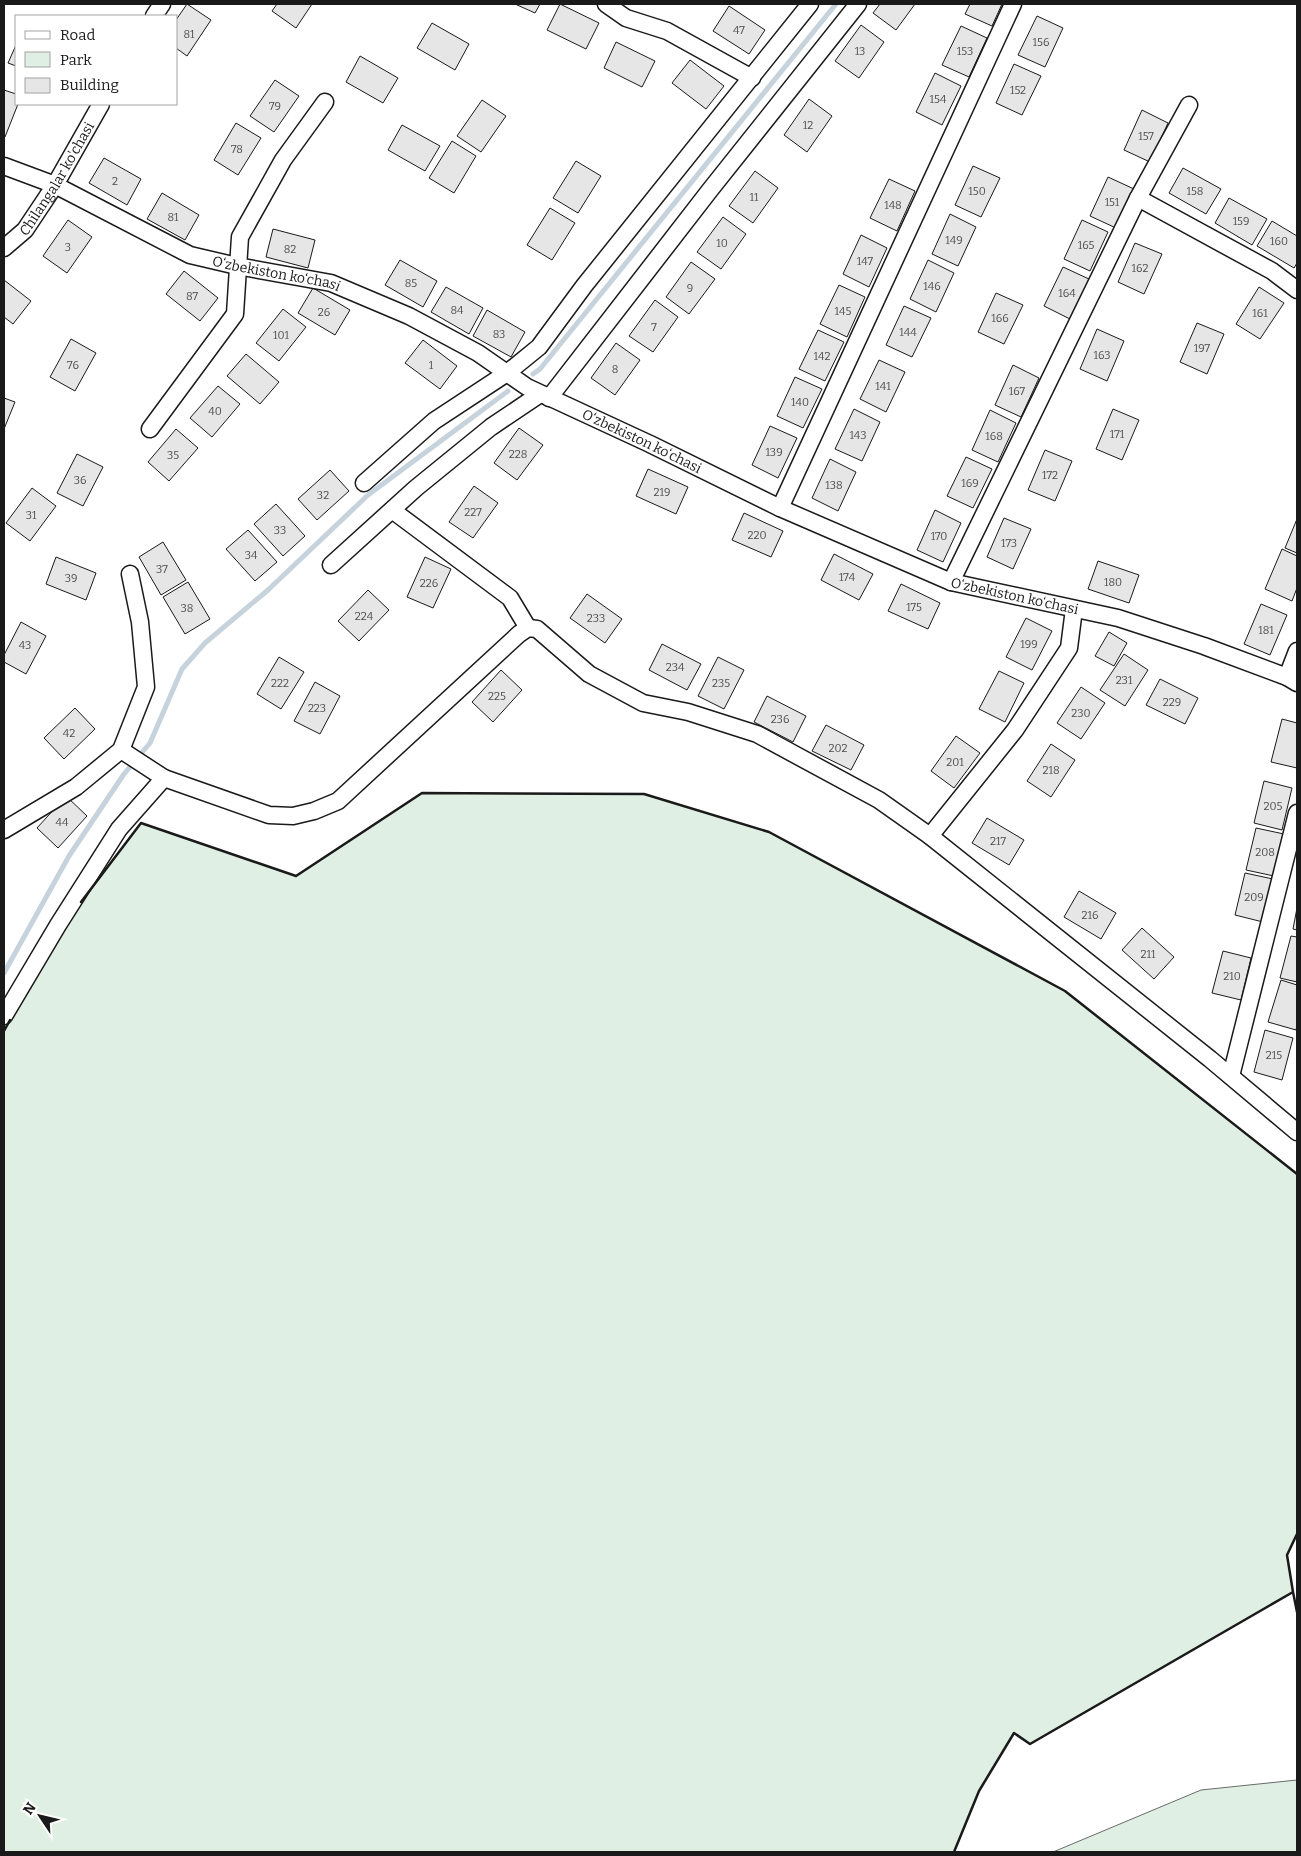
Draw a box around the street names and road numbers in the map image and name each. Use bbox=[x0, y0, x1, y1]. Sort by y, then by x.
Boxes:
street label: Chilangalar ko'chasi bbox=[16, 119, 98, 240]
street label: O‘zbekiston ko‘chasi bbox=[211, 253, 343, 295]
street label: O‘zbekiston ko‘chasi bbox=[579, 406, 704, 477]
street label: O‘zbekiston ko‘chasi bbox=[949, 574, 1080, 618]

